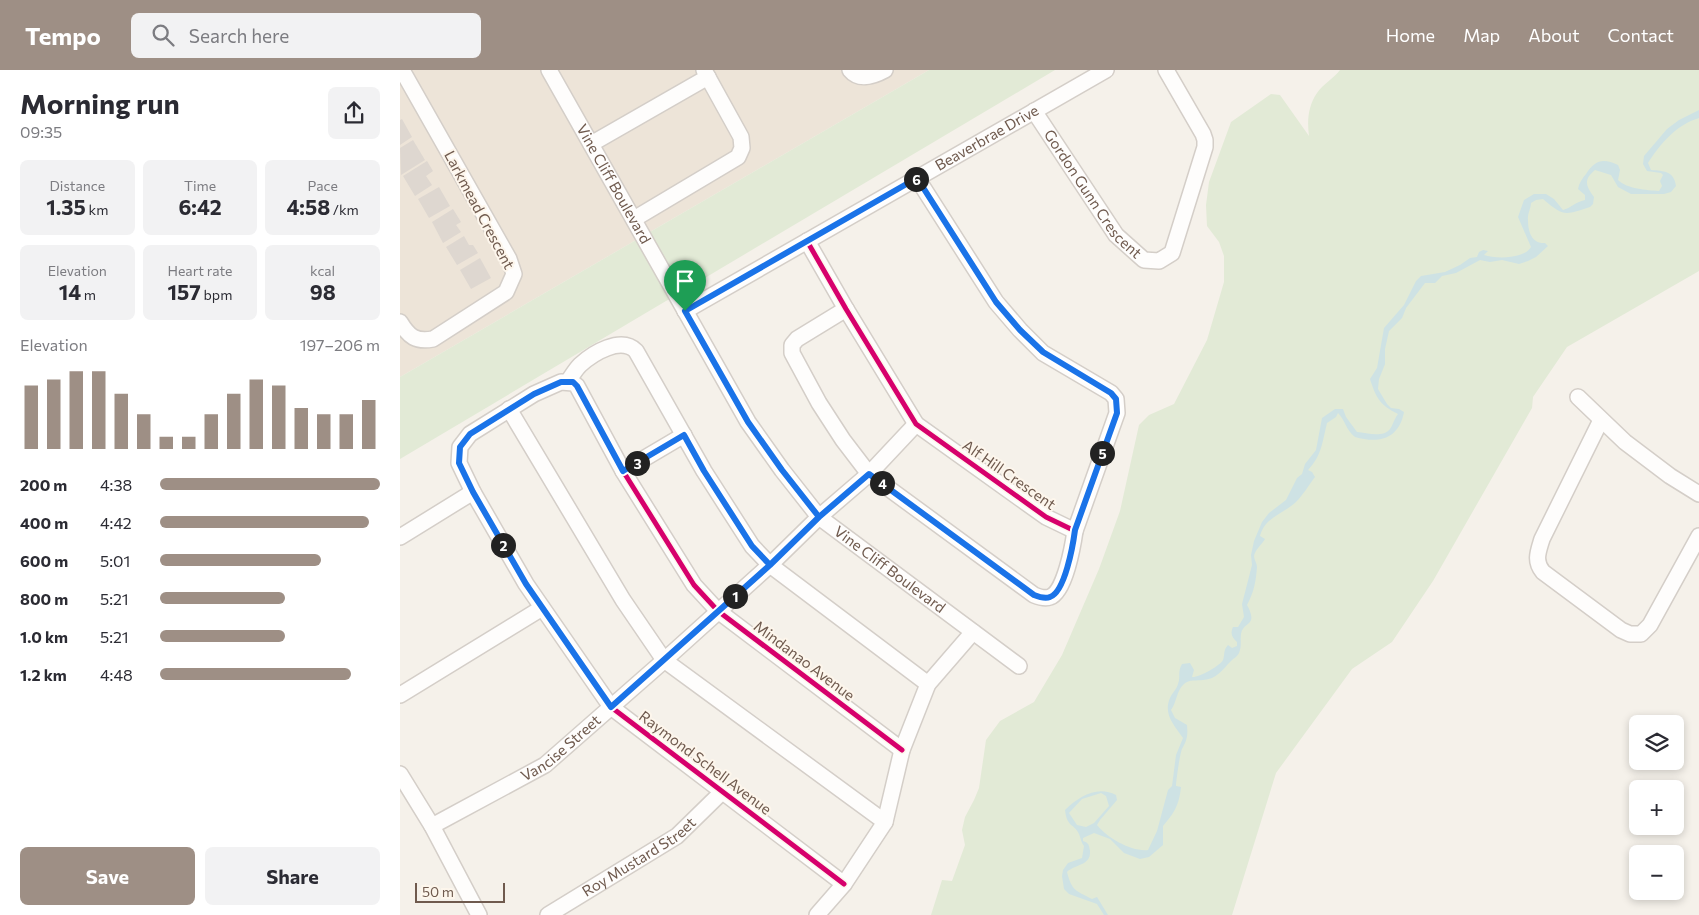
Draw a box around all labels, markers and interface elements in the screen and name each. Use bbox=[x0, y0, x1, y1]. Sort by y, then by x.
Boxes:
search box bbox=[131, 13, 481, 58]
text: Tempo bbox=[25, 21, 101, 50]
icon: search bbox=[149, 21, 177, 49]
text: Search here bbox=[189, 24, 289, 47]
text: Home bbox=[1386, 24, 1435, 46]
text: Map bbox=[1463, 24, 1500, 46]
text: About bbox=[1528, 24, 1580, 46]
text: Contact bbox=[1608, 24, 1674, 46]
text: Morning run bbox=[20, 86, 180, 120]
button: share bbox=[328, 87, 380, 139]
street label: Beaverbrae Drive bbox=[932, 101, 1042, 174]
street label: Vine Cliff Boulevard bbox=[573, 121, 655, 246]
text: 09:35 bbox=[20, 122, 62, 141]
street label: Gordon Gunn Crescent bbox=[1041, 126, 1146, 262]
street label: Larkmead Crescent bbox=[441, 147, 519, 272]
pin: 6 bbox=[904, 166, 928, 192]
text: 6 bbox=[912, 171, 921, 188]
text: Distance bbox=[50, 177, 105, 194]
text: Time bbox=[184, 177, 216, 194]
text: Pace bbox=[307, 177, 338, 194]
text: 1.35 bbox=[46, 194, 86, 219]
text: 6:42 bbox=[178, 194, 222, 219]
text: 4:58 bbox=[286, 194, 330, 219]
text: km bbox=[86, 201, 108, 218]
text: /km bbox=[330, 201, 359, 218]
pin bbox=[664, 260, 706, 311]
text: Elevation bbox=[48, 262, 107, 279]
text: Heart rate bbox=[167, 262, 233, 279]
text: kcal bbox=[310, 262, 335, 279]
icon: arrive bbox=[671, 267, 699, 295]
text: 14 bbox=[59, 279, 81, 304]
text: 157 bbox=[168, 279, 201, 304]
text: 98 bbox=[310, 279, 336, 304]
text: m bbox=[81, 286, 96, 303]
text: bpm bbox=[201, 286, 232, 303]
text: Elevation bbox=[20, 335, 88, 354]
text: 197–206 m bbox=[300, 335, 380, 354]
street label: Alf Hill Crescent bbox=[960, 435, 1060, 513]
pin: 5 bbox=[1090, 440, 1114, 466]
text: 5 bbox=[1098, 445, 1107, 462]
pin: 3 bbox=[624, 450, 650, 476]
text: 3 bbox=[633, 455, 642, 472]
pin: 4 bbox=[870, 470, 894, 496]
text: 200 m bbox=[20, 475, 67, 494]
text: 4:38 bbox=[100, 475, 132, 494]
text: 4 bbox=[878, 475, 887, 492]
text: 400 m bbox=[20, 513, 68, 532]
text: 4:42 bbox=[100, 513, 132, 532]
street label: Vine Cliff Boulevard bbox=[831, 521, 949, 616]
pin: 2 bbox=[490, 532, 516, 558]
text: 2 bbox=[500, 537, 507, 554]
text: 600 m bbox=[20, 551, 68, 570]
text: 5:01 bbox=[100, 551, 130, 570]
pin: 1 bbox=[722, 584, 748, 608]
text: 1 bbox=[732, 588, 739, 605]
text: 800 m bbox=[20, 589, 68, 608]
text: 5:21 bbox=[100, 589, 129, 608]
street label: Mindanao Avenue bbox=[751, 616, 859, 704]
text: 1.0 km bbox=[20, 627, 68, 646]
text: 5:21 bbox=[100, 627, 129, 646]
text: 1.2 km bbox=[20, 665, 67, 684]
text: 4:48 bbox=[100, 665, 133, 684]
street label: Raymond Schell Avenue bbox=[636, 707, 775, 818]
street label: Vancise Street bbox=[517, 710, 604, 784]
map controls bbox=[1629, 715, 1684, 900]
button: layers bbox=[1629, 715, 1684, 770]
button: + bbox=[1629, 780, 1684, 835]
street label: Roy Mustard Street bbox=[579, 813, 699, 900]
button: − bbox=[1629, 845, 1684, 900]
button: Save bbox=[20, 847, 195, 905]
button: Share bbox=[205, 847, 380, 905]
scale bar bbox=[415, 880, 505, 903]
text: 50 m bbox=[422, 883, 454, 900]

